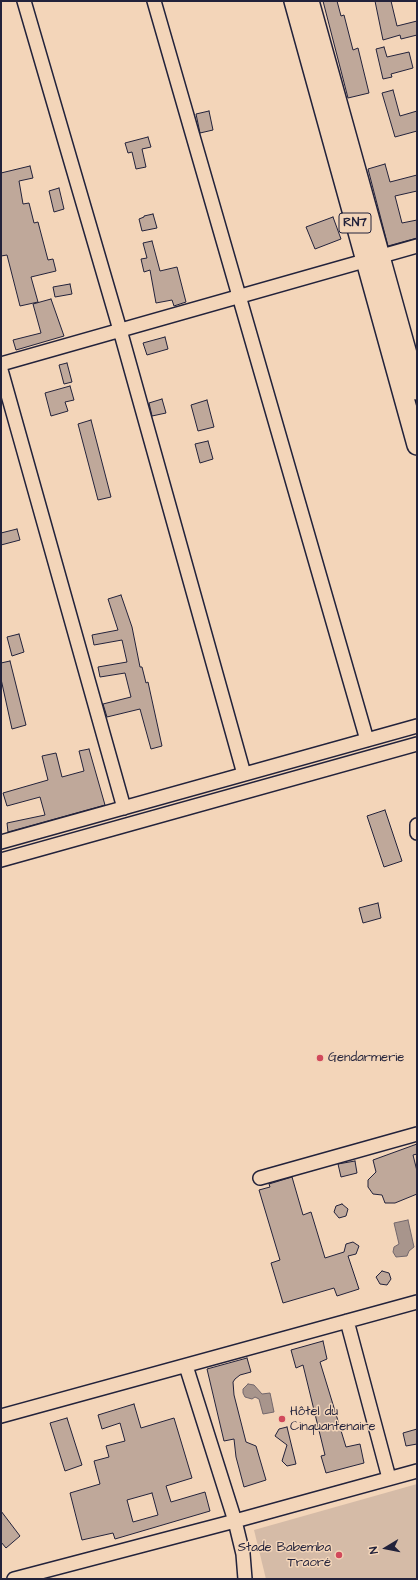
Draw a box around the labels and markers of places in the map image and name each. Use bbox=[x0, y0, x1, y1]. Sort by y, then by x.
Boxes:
place label: Gendarmerie bbox=[328, 1050, 404, 1066]
marker: Gendarmerie bbox=[315, 1053, 325, 1063]
place label: Hôtel du Cinquantenaire bbox=[290, 1404, 376, 1435]
marker: Hôtel du Cinquantenaire bbox=[277, 1414, 287, 1424]
place label: Stade Babemba Traoré bbox=[238, 1540, 331, 1571]
marker: Stade Babemba Traoré bbox=[334, 1550, 344, 1560]

